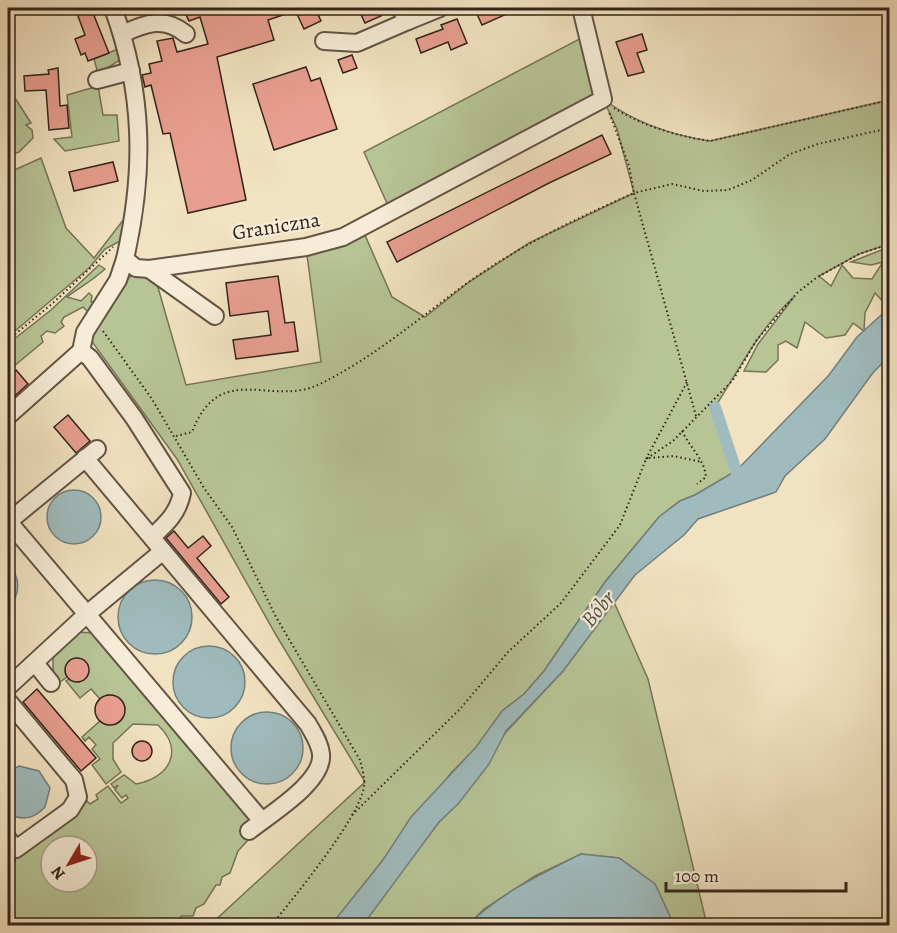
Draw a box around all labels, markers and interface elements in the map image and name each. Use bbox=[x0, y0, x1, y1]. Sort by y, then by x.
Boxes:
street label: Graniczna bbox=[230, 205, 322, 247]
water label: Bóbr bbox=[574, 583, 623, 634]
north arrow bbox=[39, 834, 99, 894]
scale bar bbox=[666, 855, 846, 893]
text: N bbox=[46, 861, 70, 884]
text: 100 m bbox=[675, 864, 719, 888]

